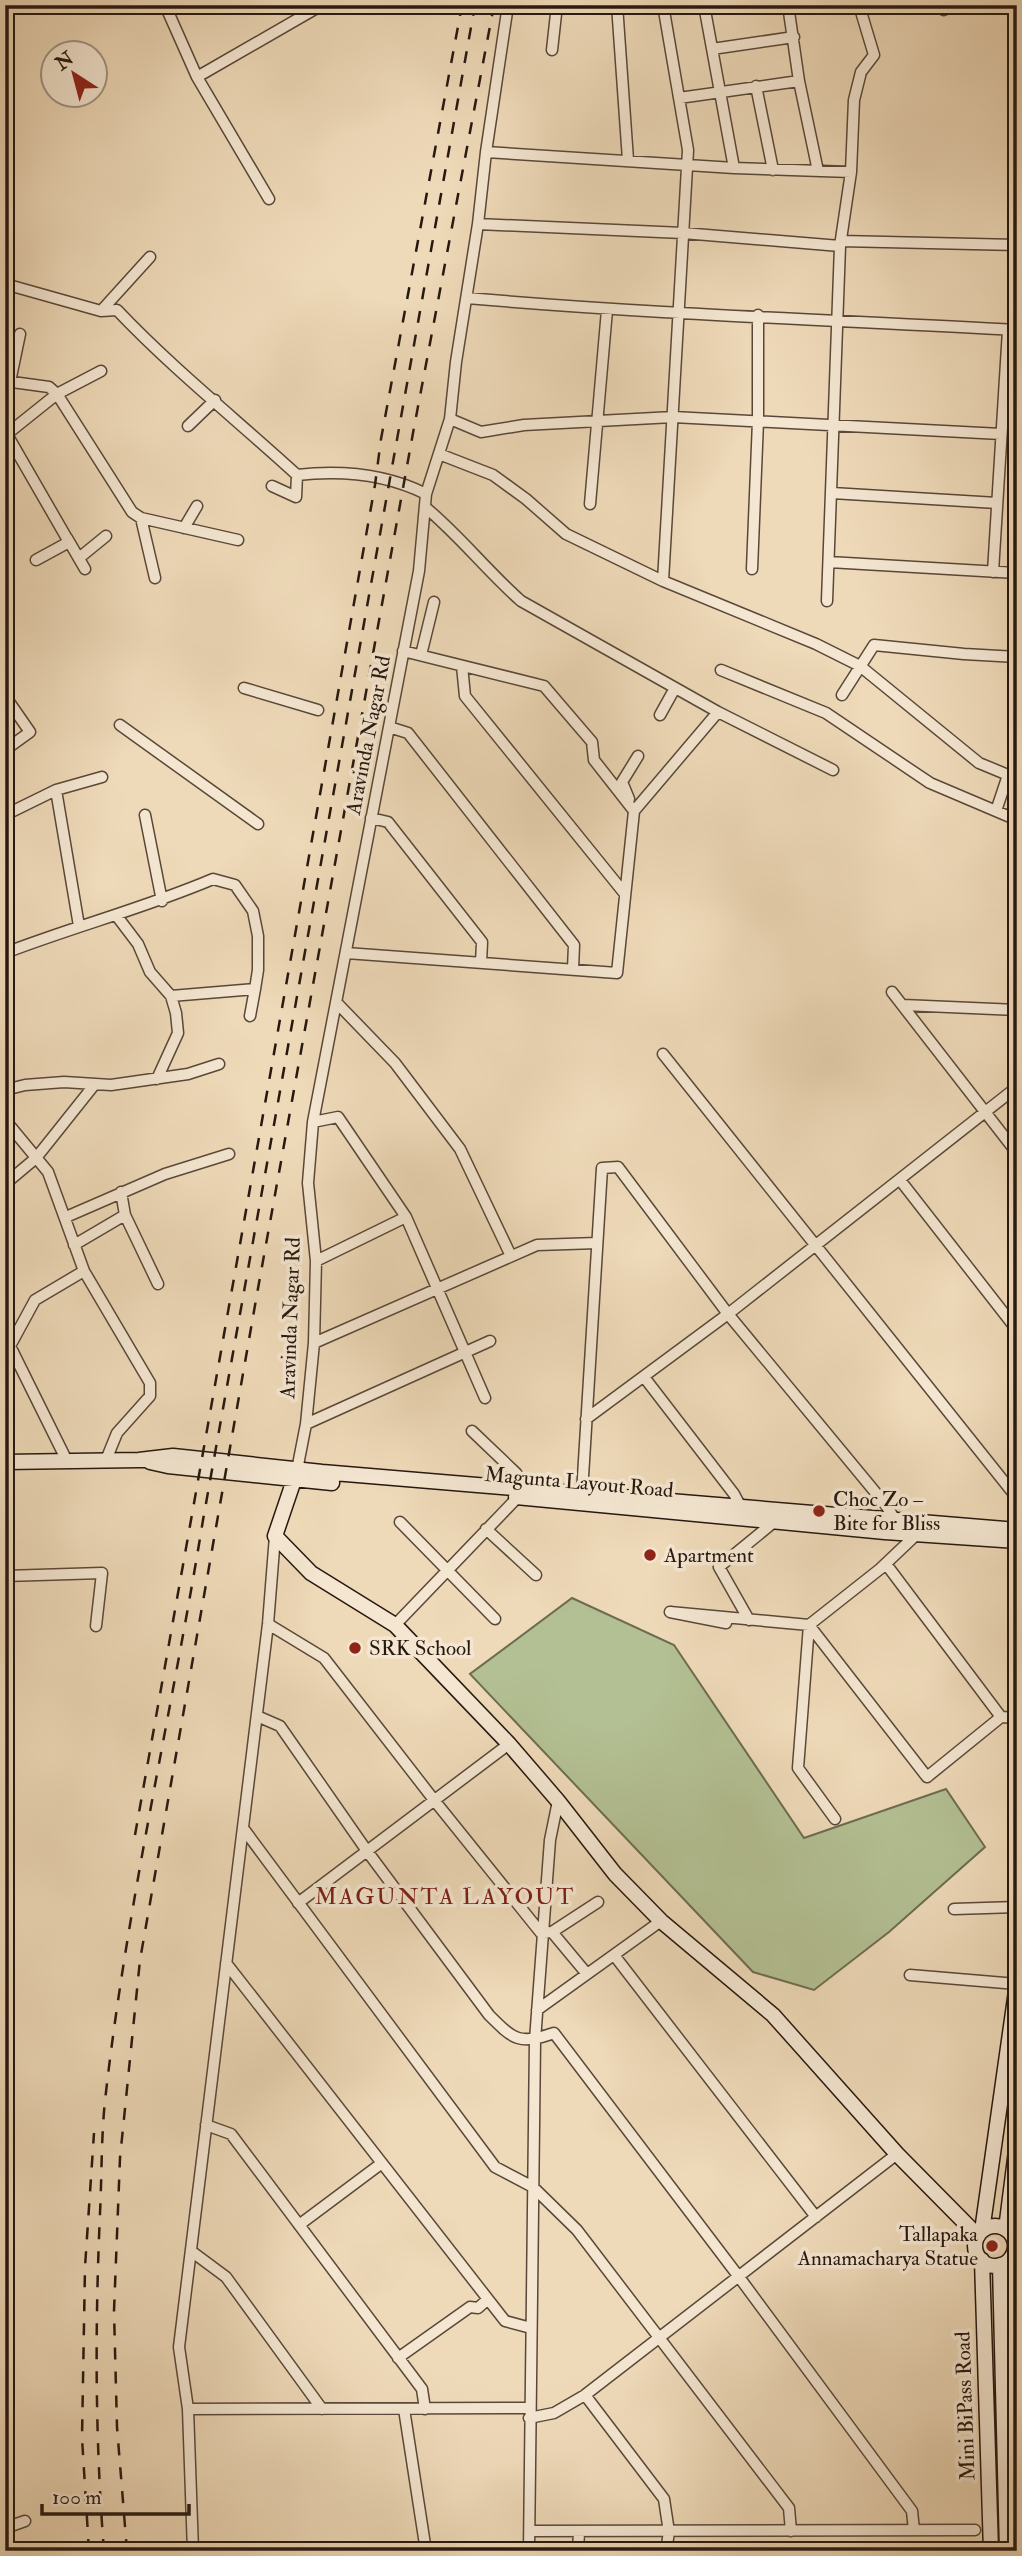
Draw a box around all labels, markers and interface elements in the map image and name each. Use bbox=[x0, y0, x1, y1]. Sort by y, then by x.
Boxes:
north arrow bbox=[38, 38, 108, 108]
text: N bbox=[50, 46, 79, 76]
street label: Aravinda Nagar Rd bbox=[340, 653, 397, 818]
street label: Aravinda Nagar Rd bbox=[274, 1236, 307, 1400]
street label: Magunta Layout Road bbox=[483, 1461, 675, 1504]
place label: Choc Zo – Bite for Bliss bbox=[833, 1486, 940, 1537]
marker: Choc Zo – Bite for Bliss bbox=[811, 1503, 827, 1519]
place label: Apartment bbox=[663, 1542, 754, 1569]
marker: Apartment bbox=[642, 1547, 658, 1563]
place label: SRK School bbox=[369, 1635, 472, 1662]
marker: SRK School bbox=[347, 1640, 363, 1656]
district label: MAGUNTA LAYOUT bbox=[315, 1882, 575, 1911]
place label: Tallapaka Annamacharya Statue bbox=[797, 2221, 978, 2272]
marker: Tallapaka Annamacharya Statue bbox=[984, 2238, 1000, 2254]
street label: Mini BiPass Road bbox=[949, 2330, 982, 2481]
scale bar bbox=[42, 2472, 189, 2516]
text: 100 m bbox=[52, 2484, 102, 2511]

